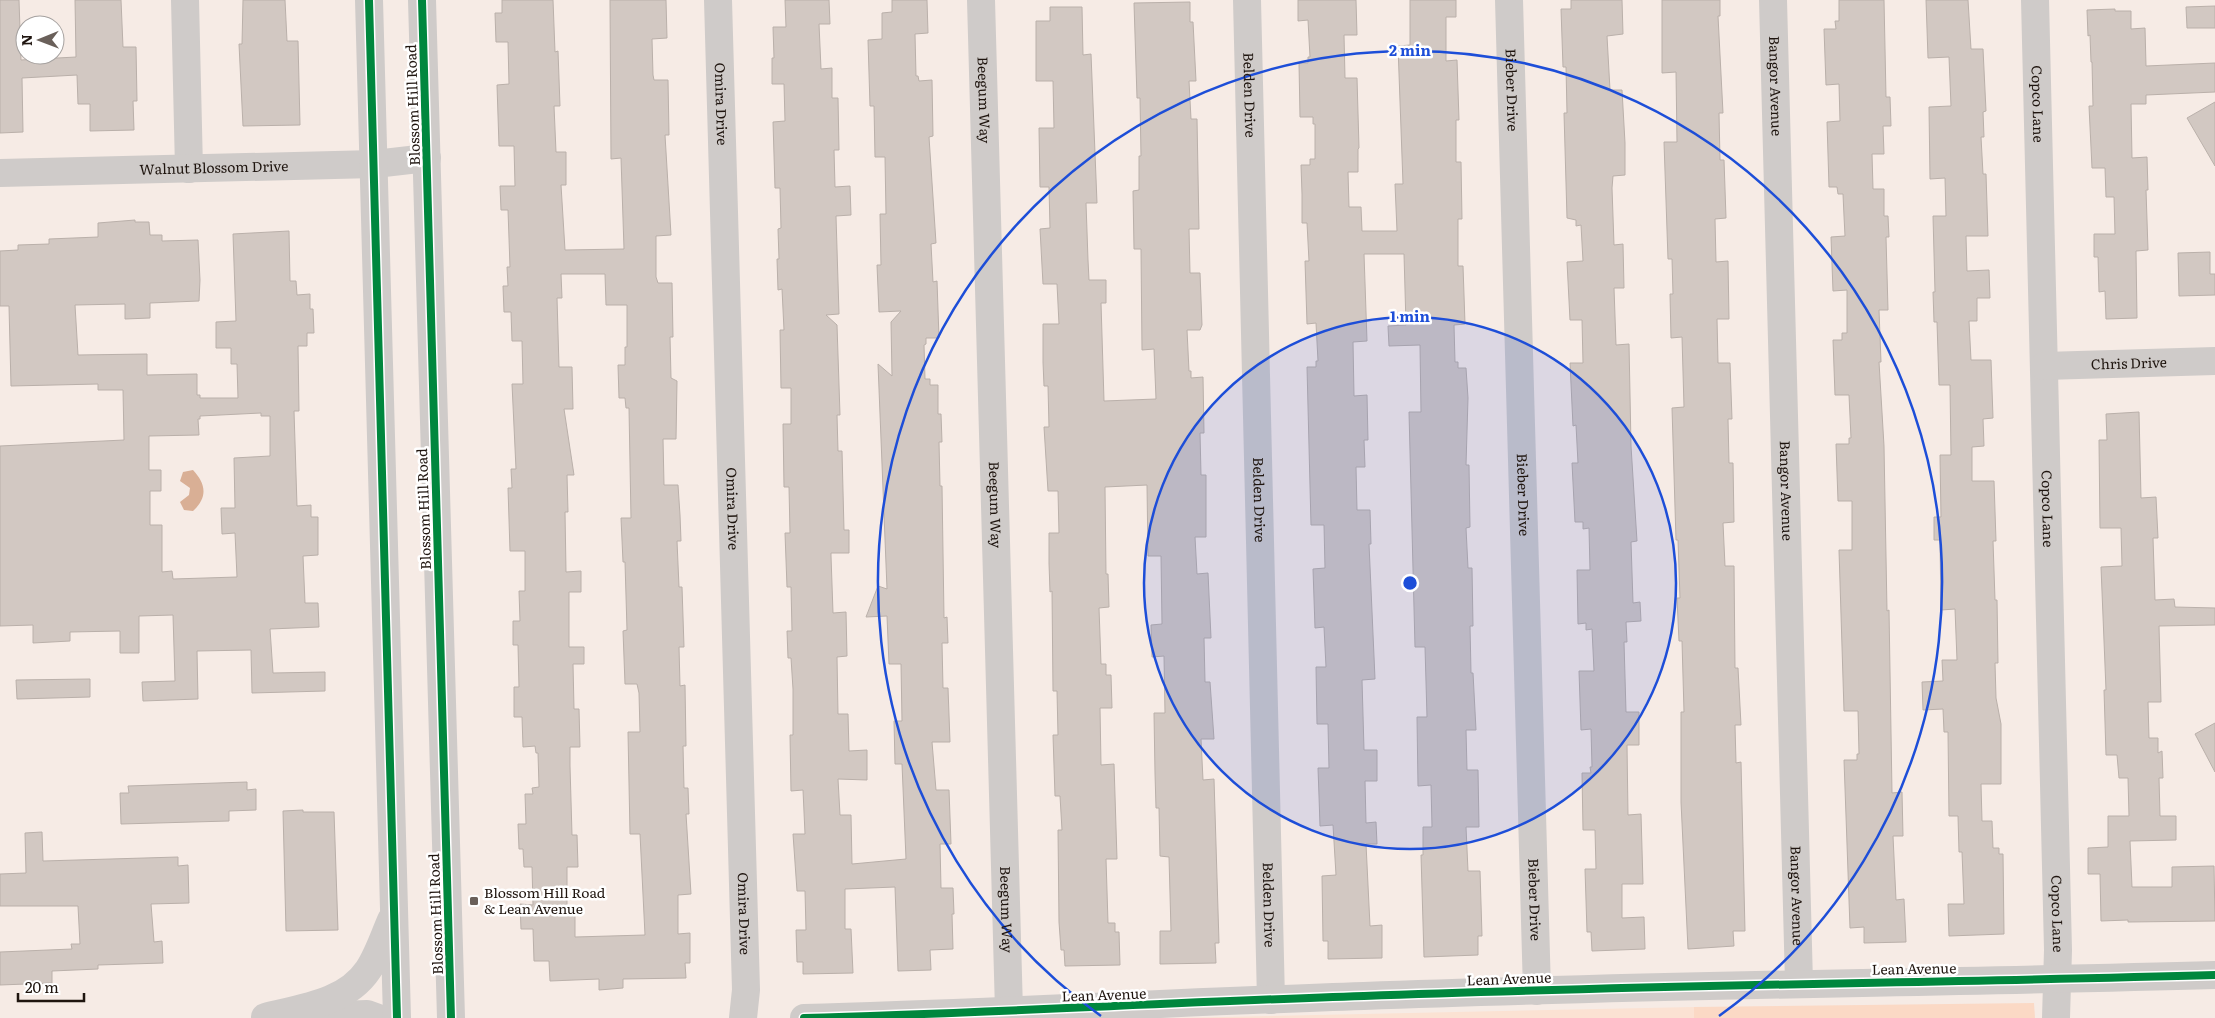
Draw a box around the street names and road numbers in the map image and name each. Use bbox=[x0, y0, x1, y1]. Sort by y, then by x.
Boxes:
street label: Bangor Avenue bbox=[1765, 36, 1788, 136]
street label: Blossom Hill Road bbox=[400, 44, 424, 166]
street label: Bieber Drive bbox=[1501, 48, 1524, 132]
street label: Belden Drive bbox=[1239, 52, 1261, 138]
street label: Beegum Way bbox=[974, 56, 996, 145]
street label: Omira Drive bbox=[711, 62, 733, 146]
street label: Copco Lane bbox=[2028, 65, 2049, 143]
street label: Walnut Blossom Drive bbox=[139, 155, 289, 179]
street label: Chris Drive bbox=[2091, 351, 2167, 374]
street label: Bangor Avenue bbox=[1776, 440, 1798, 541]
street label: Blossom Hill Road bbox=[411, 448, 435, 570]
street label: Bieber Drive bbox=[1513, 453, 1535, 536]
street label: Belden Drive bbox=[1249, 457, 1271, 543]
street label: Beegum Way bbox=[985, 461, 1007, 549]
street label: Omira Drive bbox=[722, 467, 745, 550]
street label: Copco Lane bbox=[2037, 470, 2059, 548]
street label: Bangor Avenue bbox=[1786, 845, 1809, 946]
street label: Blossom Hill Road bbox=[423, 853, 447, 975]
street label: Bieber Drive bbox=[1524, 858, 1547, 941]
street label: Belden Drive bbox=[1259, 862, 1281, 948]
street label: Beegum Way bbox=[996, 866, 1018, 954]
street label: Omira Drive bbox=[734, 872, 756, 955]
street label: Copco Lane bbox=[2047, 875, 2069, 953]
street label: Lean Avenue bbox=[1871, 957, 1957, 979]
street label: Lean Avenue bbox=[1466, 967, 1552, 989]
street label: Lean Avenue bbox=[1061, 983, 1147, 1005]

